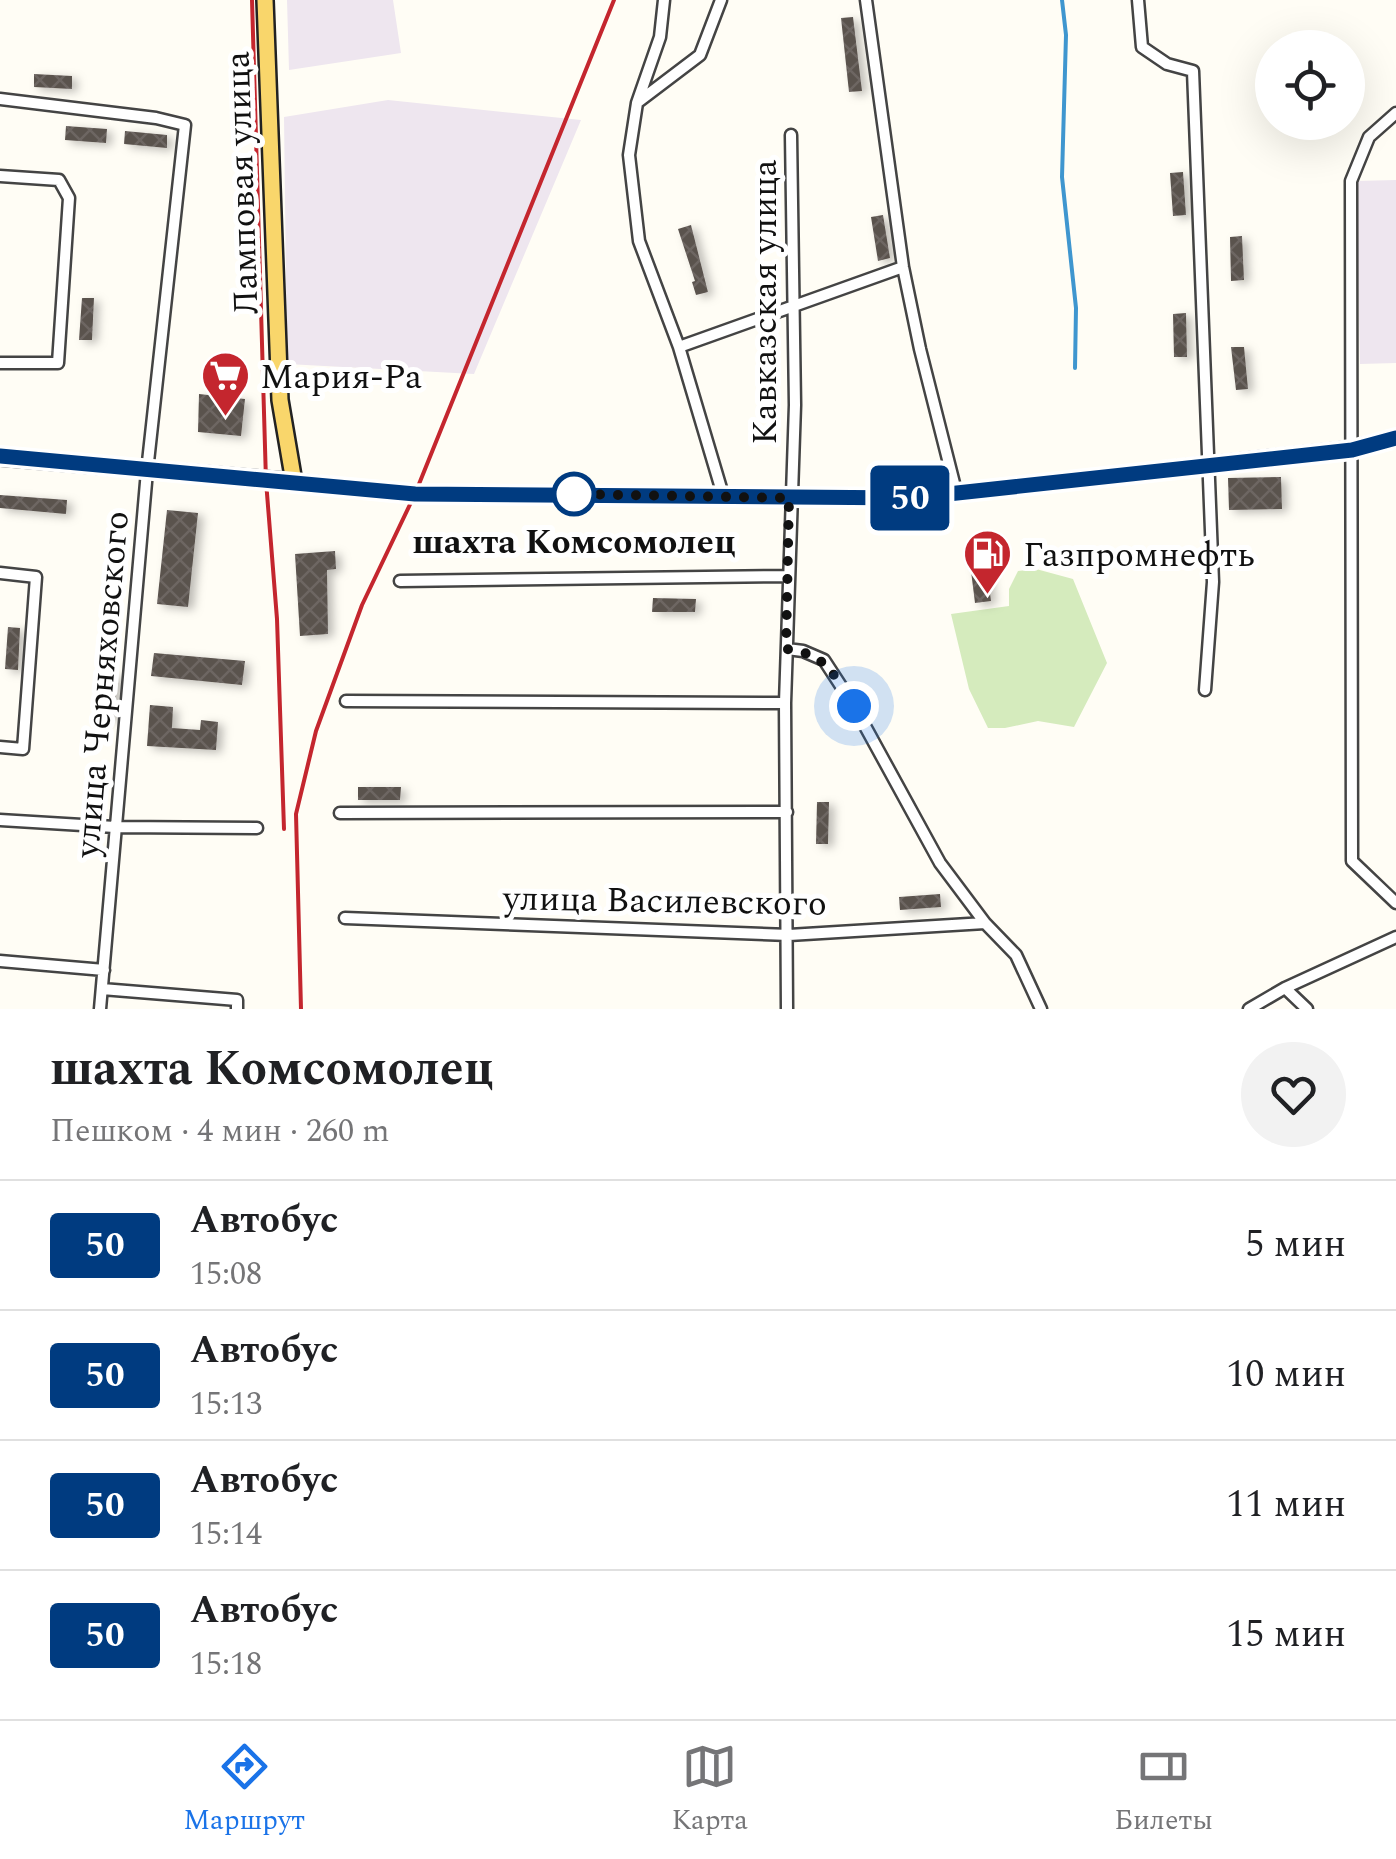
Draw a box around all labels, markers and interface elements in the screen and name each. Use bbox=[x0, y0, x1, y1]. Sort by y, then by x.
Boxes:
map controls bbox=[1255, 30, 1365, 140]
button: locate bbox=[1255, 30, 1365, 140]
street label: Ламповая улица bbox=[211, 50, 274, 316]
street label: Кавказская улица bbox=[739, 159, 792, 445]
supermarket icon: Мария-Ра bbox=[199, 350, 251, 418]
place label: Мария-Ра bbox=[260, 351, 422, 404]
line badge: 50 bbox=[865, 466, 955, 530]
text: 50 bbox=[890, 472, 930, 525]
marker: шахта Комсомолец bbox=[553, 473, 595, 515]
street label: улица Черняховского bbox=[61, 509, 144, 861]
place label: шахта Комсомолец bbox=[412, 516, 736, 569]
fuel station icon: Газпромнефть bbox=[962, 528, 1014, 596]
place label: Газпромнефть bbox=[1023, 529, 1255, 582]
your location bbox=[829, 681, 879, 731]
street label: улица Василевского bbox=[502, 872, 827, 931]
text: шахта Комсомолец bbox=[50, 1033, 493, 1106]
button: heart bbox=[1241, 1042, 1346, 1147]
text: Пешком · 4 мин · 260 m bbox=[50, 1107, 390, 1156]
text: Автобус bbox=[190, 1192, 338, 1250]
text: 5 мин bbox=[1245, 1216, 1346, 1274]
text: 50 bbox=[85, 1219, 125, 1272]
text: 15:08 bbox=[190, 1250, 262, 1299]
text: Автобус bbox=[190, 1322, 338, 1380]
text: 10 мин bbox=[1226, 1346, 1346, 1404]
text: 50 bbox=[85, 1349, 125, 1402]
text: 15:13 bbox=[190, 1380, 262, 1429]
text: Автобус bbox=[190, 1452, 338, 1510]
text: 11 мин bbox=[1226, 1476, 1346, 1534]
text: 50 bbox=[85, 1479, 125, 1532]
text: 15:14 bbox=[190, 1510, 262, 1559]
text: Автобус bbox=[190, 1582, 338, 1640]
text: 15 мин bbox=[1226, 1606, 1346, 1664]
text: 50 bbox=[85, 1609, 125, 1662]
text: 15:18 bbox=[190, 1640, 262, 1689]
tab: Маршрут bbox=[183, 1739, 305, 1842]
tab: Карта bbox=[671, 1739, 748, 1842]
tab: Билеты bbox=[1114, 1739, 1213, 1842]

